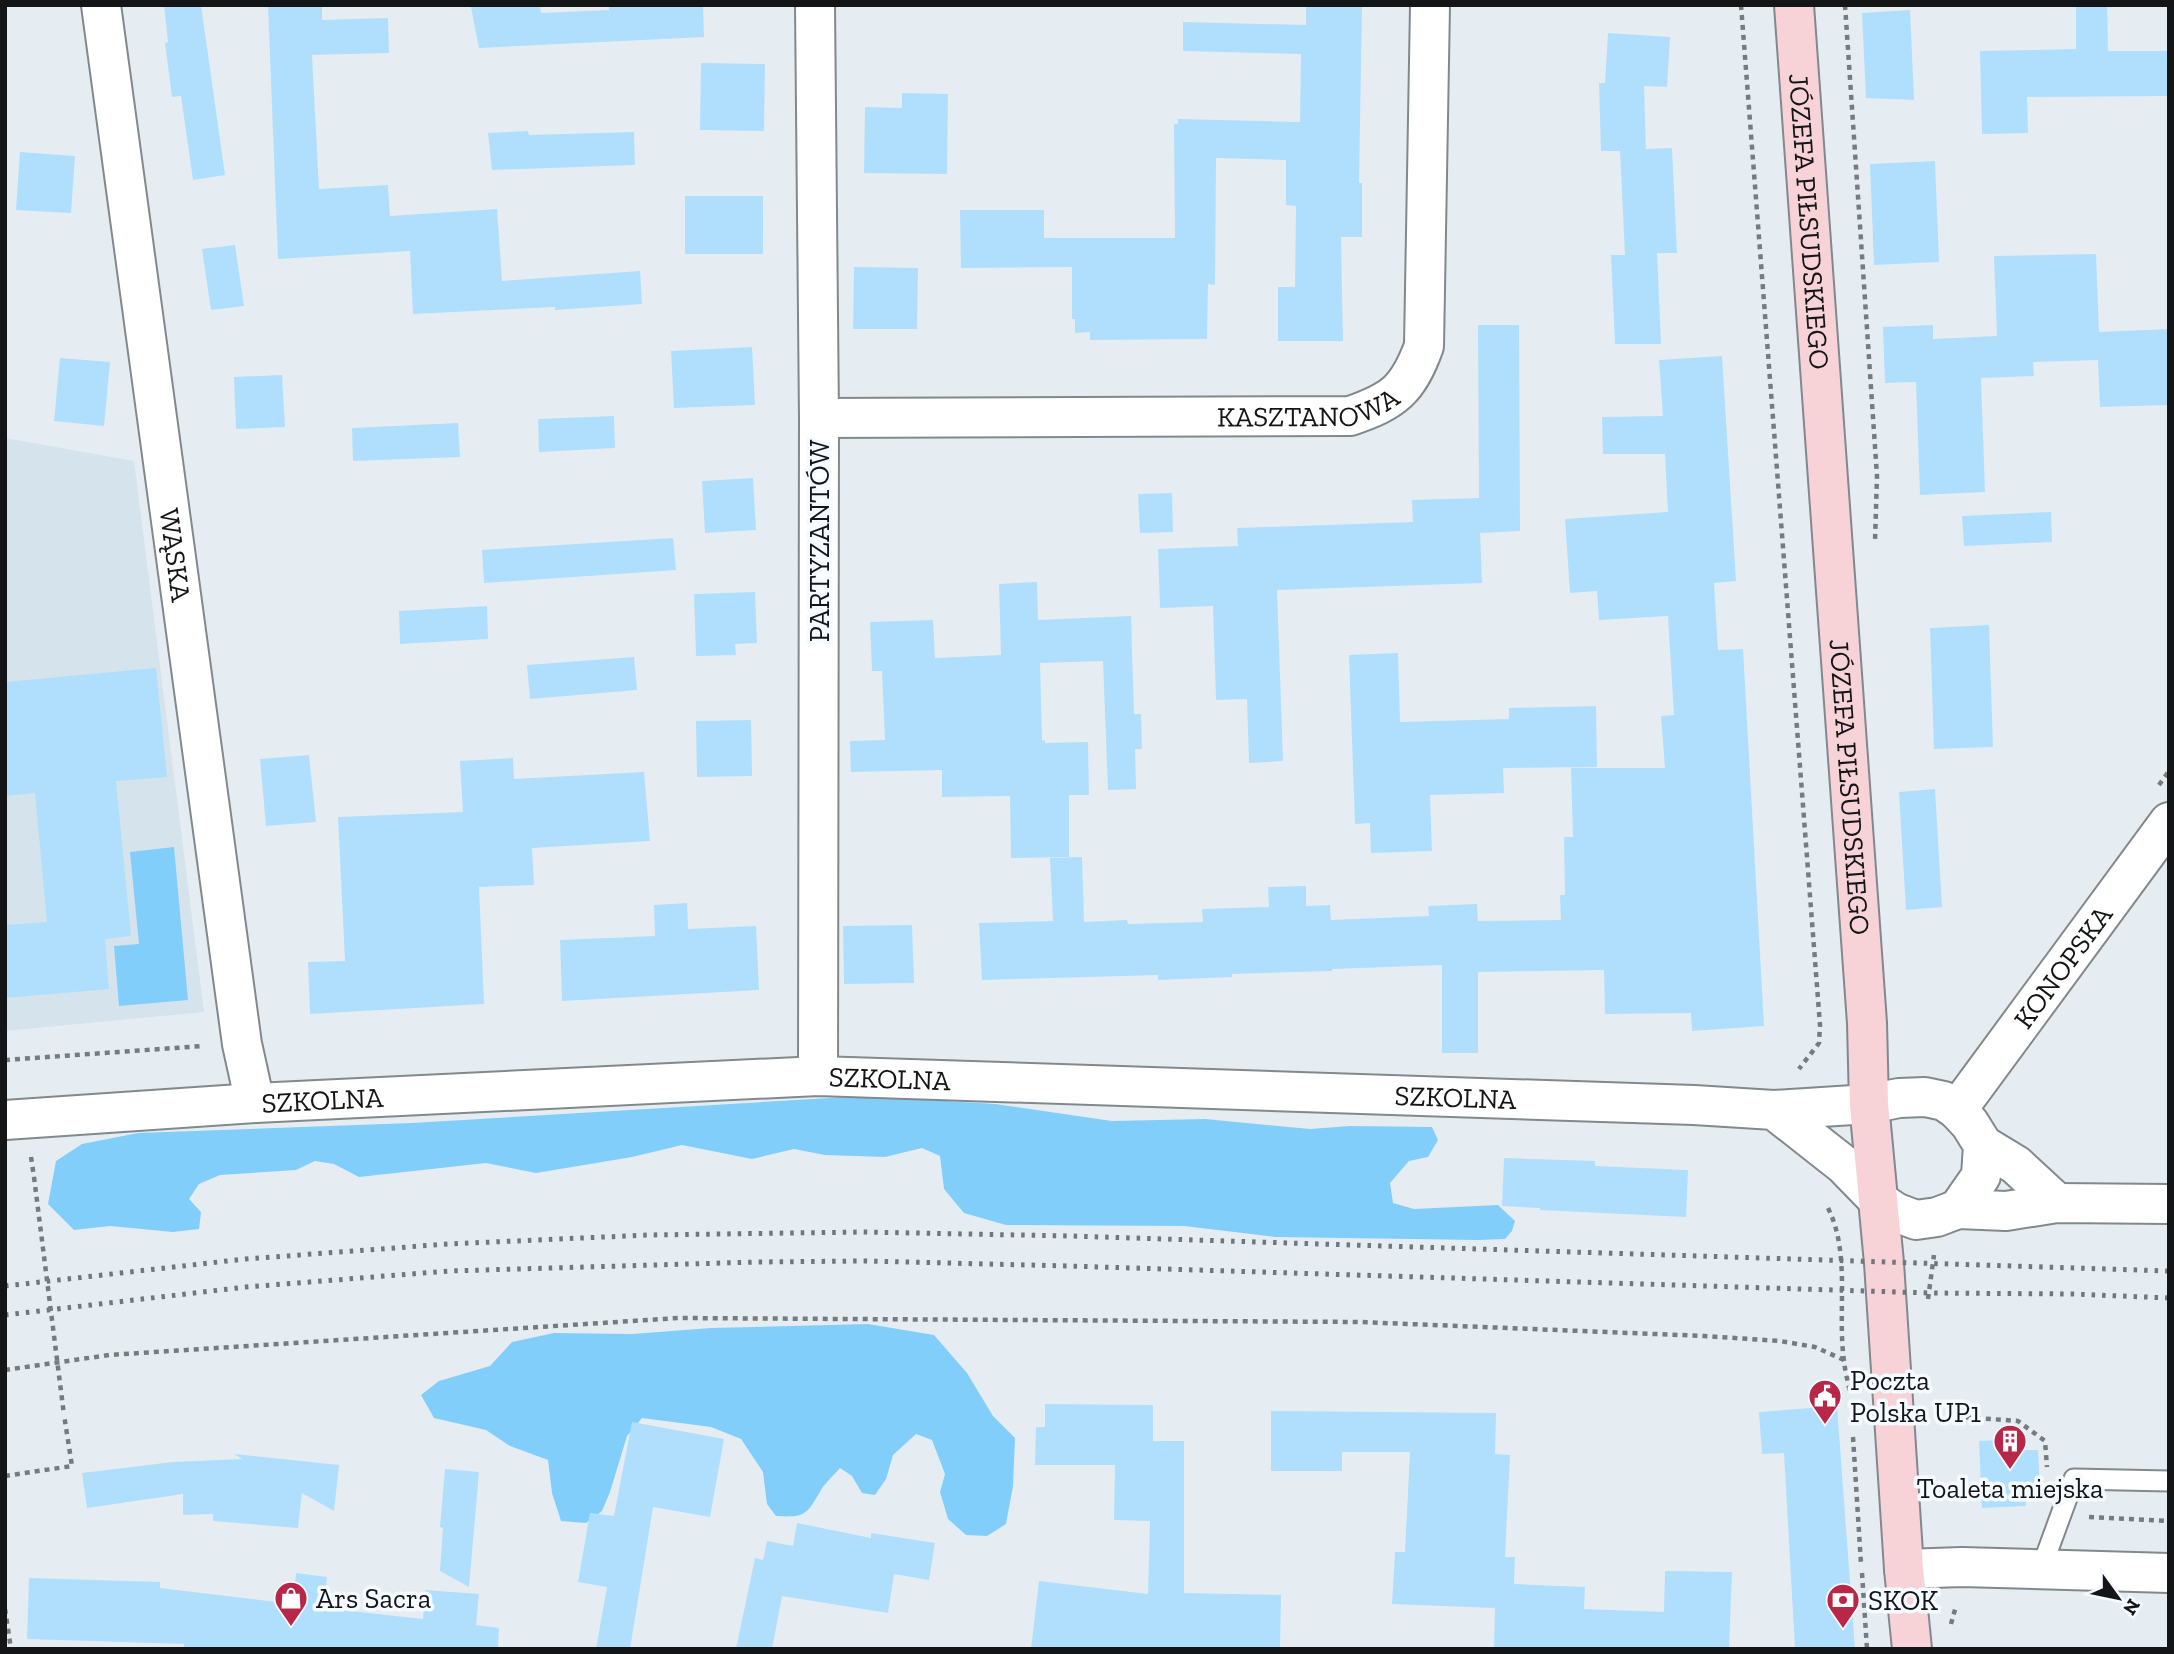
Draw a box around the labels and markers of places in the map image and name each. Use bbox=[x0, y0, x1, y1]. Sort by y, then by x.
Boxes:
place label: Poczta Polska UP1 bbox=[1850, 1364, 1981, 1429]
public building icon: Poczta Polska UP1 bbox=[1806, 1377, 1844, 1426]
building icon: Toaleta miejska bbox=[1991, 1422, 2029, 1471]
place label: Toaleta miejska bbox=[1917, 1472, 2104, 1505]
shop icon: Ars Sacra bbox=[272, 1579, 310, 1628]
bank icon: SKOK bbox=[1824, 1581, 1862, 1630]
place label: Ars Sacra bbox=[316, 1582, 432, 1615]
place label: SKOK bbox=[1868, 1584, 1938, 1617]

